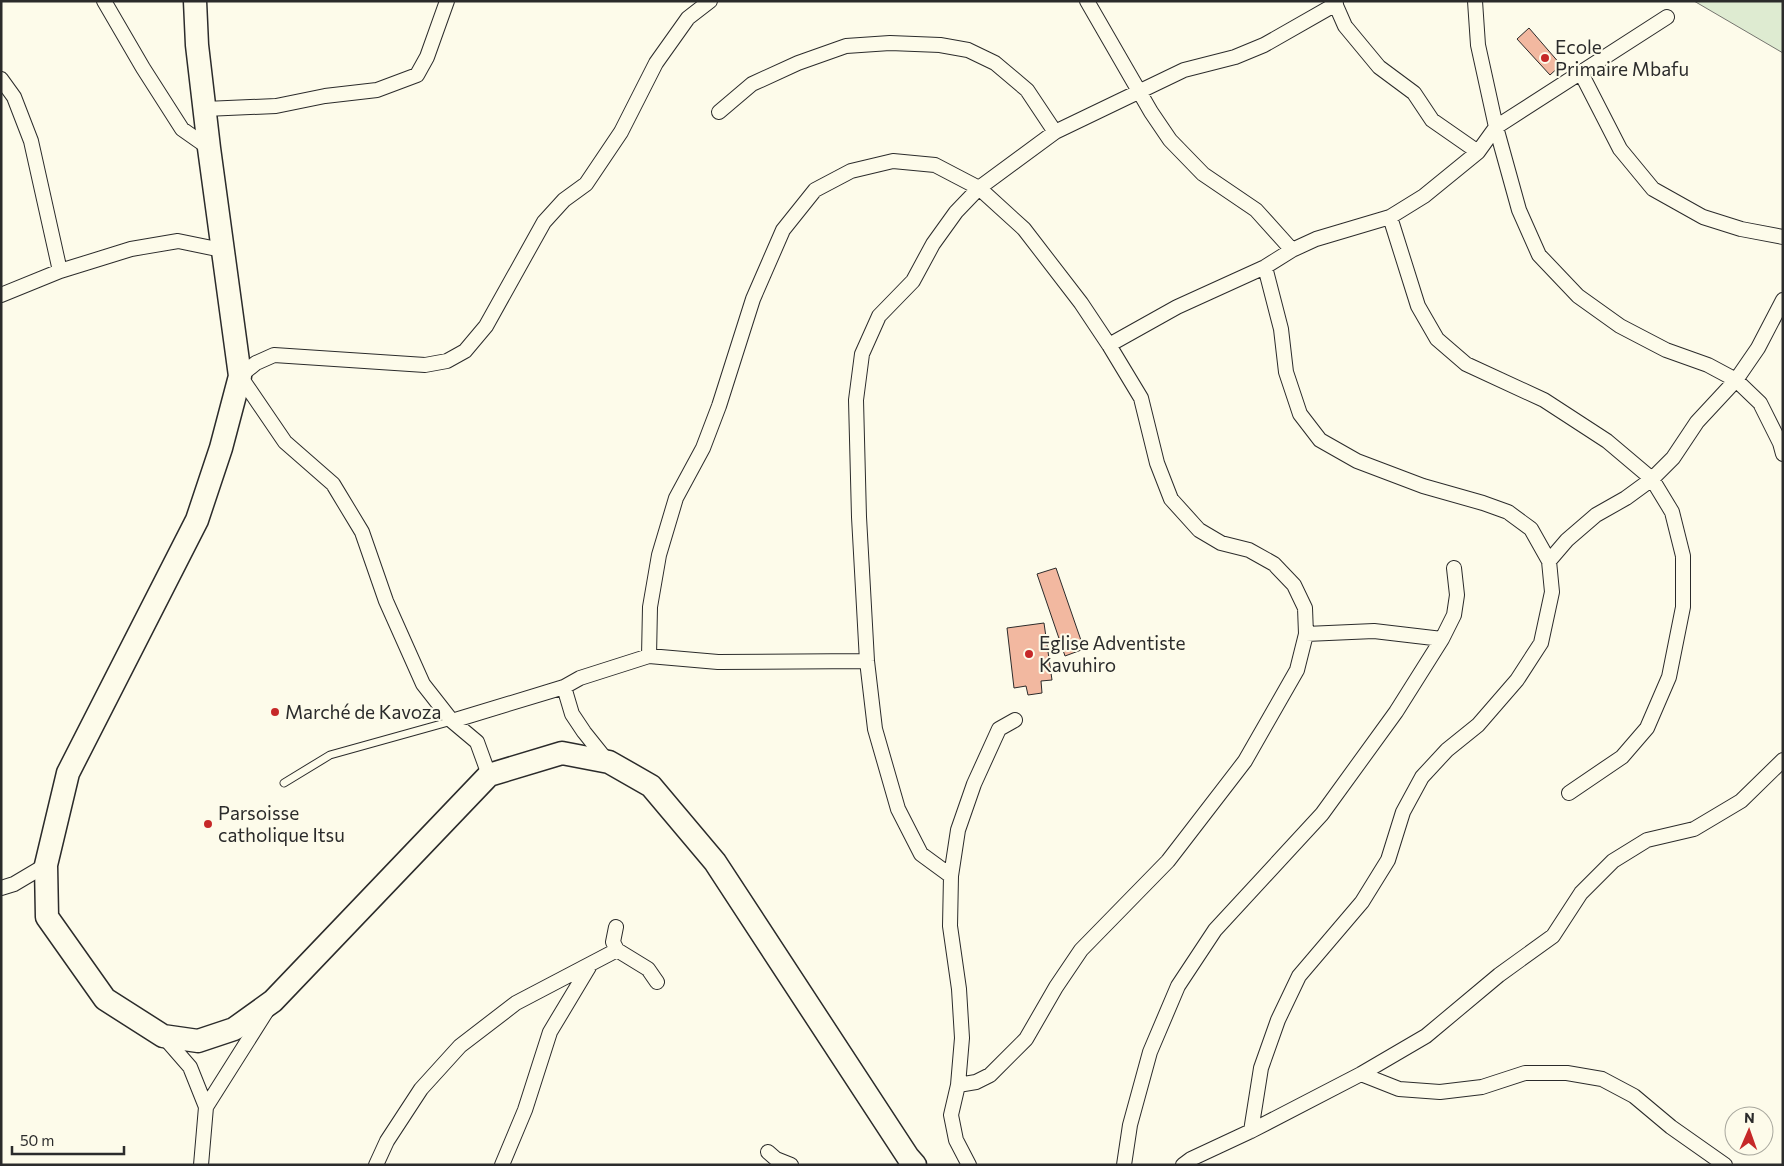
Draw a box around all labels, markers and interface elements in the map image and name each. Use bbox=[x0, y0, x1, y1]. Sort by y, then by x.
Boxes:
place label: Ecole Primaire Mbafu bbox=[1555, 35, 1689, 80]
marker: Ecole Primaire Mbafu bbox=[1539, 52, 1551, 64]
place label: Eglise Adventiste Kavuhiro bbox=[1039, 631, 1186, 676]
marker: Eglise Adventiste Kavuhiro bbox=[1023, 648, 1035, 660]
place label: Marché de Kavoza bbox=[285, 700, 441, 723]
marker: Marché de Kavoza bbox=[269, 706, 281, 718]
place label: Parsoisse catholique Itsu bbox=[218, 801, 345, 846]
marker: Parsoisse catholique Itsu bbox=[202, 818, 214, 830]
north arrow bbox=[1724, 1106, 1774, 1156]
text: N bbox=[1744, 1109, 1755, 1126]
scale bar bbox=[12, 1124, 125, 1156]
text: 50 m bbox=[20, 1131, 54, 1149]

